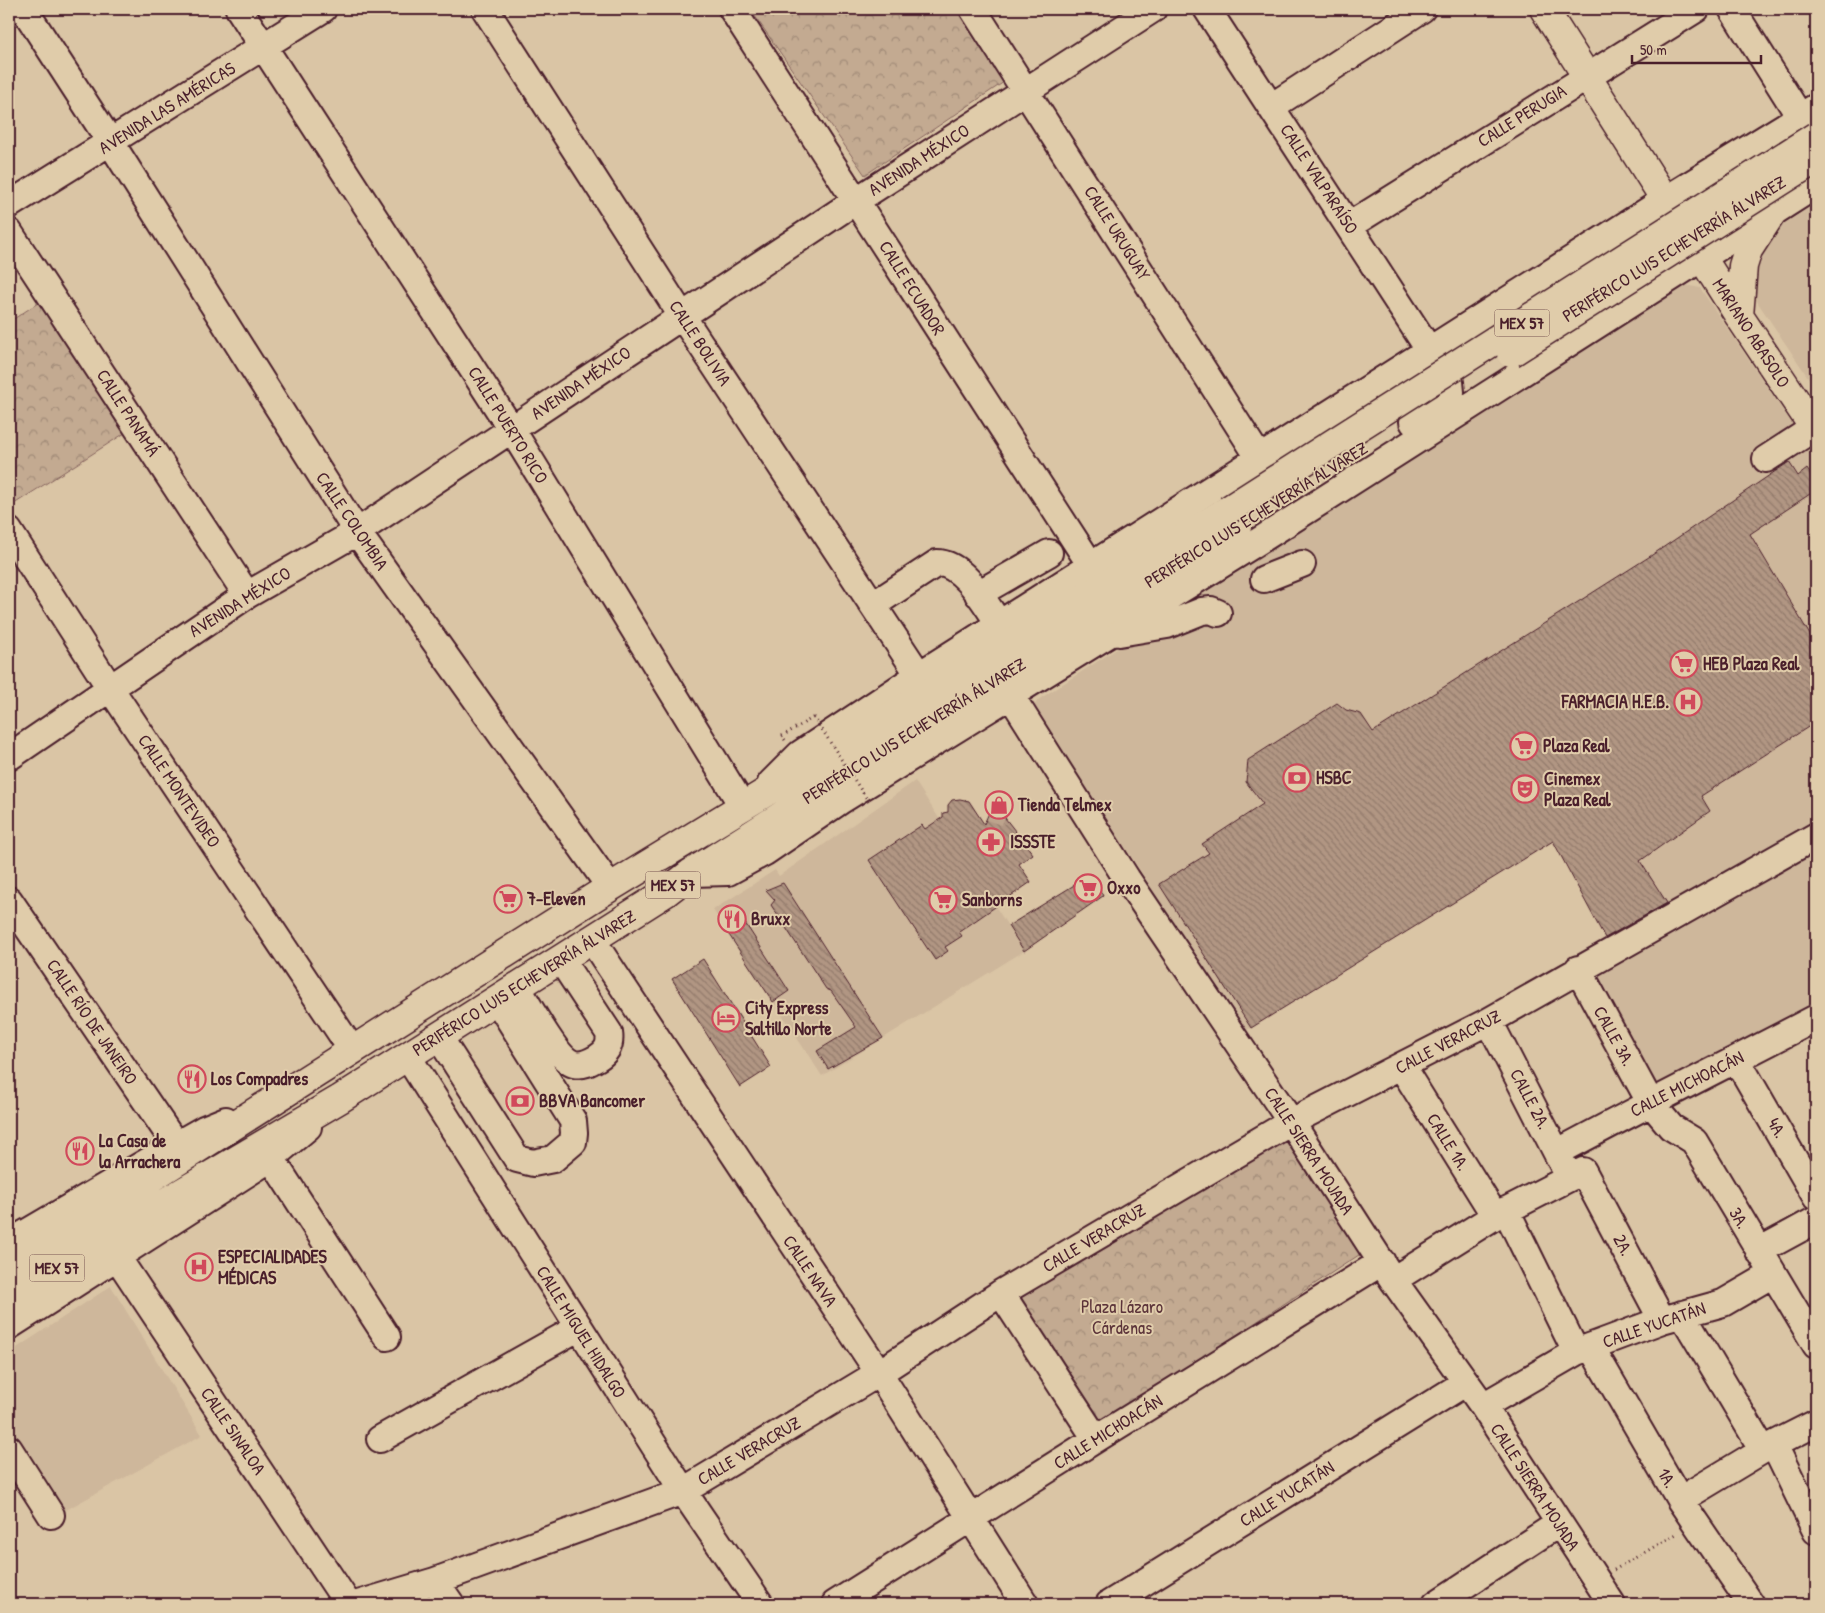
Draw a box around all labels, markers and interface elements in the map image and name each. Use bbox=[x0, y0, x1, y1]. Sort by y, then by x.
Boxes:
scale bar bbox=[1632, 32, 1761, 64]
text: 50 m bbox=[1640, 39, 1667, 60]
street label: AVENIDA LAS AMÉRICAS bbox=[94, 55, 240, 160]
street label: CALLE PERUGIA bbox=[1473, 78, 1571, 153]
street label: AVENIDA MÉXICO bbox=[863, 118, 974, 202]
street label: CALLE VALPARAÍSO bbox=[1274, 119, 1364, 239]
street label: PERIFÉRICO LUIS ECHEVERRÍA ÁLVAREZ bbox=[1557, 169, 1790, 328]
street label: CALLE URUGUAY bbox=[1078, 181, 1157, 285]
street label: CALLE ECUADOR bbox=[873, 236, 951, 340]
street label: MARIANO ABASOLO bbox=[1707, 273, 1796, 392]
street label: CALLE BOLIVIA bbox=[663, 295, 738, 391]
road number: MEX 57 bbox=[1494, 309, 1550, 336]
street label: AVENIDA MÉXICO bbox=[526, 340, 636, 425]
street label: CALLE PUERTO RICO bbox=[462, 361, 554, 488]
street label: CALLE PANAMÁ bbox=[91, 364, 166, 461]
street label: PERIFÉRICO LUIS ECHEVERRÍA ÁLVAREZ bbox=[1139, 435, 1372, 594]
street label: CALLE COLOMBIA bbox=[310, 467, 395, 575]
street label: AVENIDA MÉXICO bbox=[184, 560, 295, 643]
supermarket icon: HEB Plaza Real bbox=[1669, 649, 1699, 679]
street label: PERIFÉRICO LUIS ECHEVERRÍA ÁLVAREZ bbox=[797, 651, 1030, 810]
place label: HEB Plaza Real bbox=[1703, 651, 1800, 676]
hospital icon: FARMACIA H.E.B. bbox=[1673, 687, 1703, 717]
place label: FARMACIA H.E.B. bbox=[1561, 689, 1669, 714]
street label: CALLE MONTEVIDEO bbox=[132, 729, 227, 852]
supermarket icon: Plaza Real bbox=[1509, 731, 1539, 761]
place label: Plaza Real bbox=[1543, 733, 1611, 758]
bank icon: HSBC bbox=[1282, 763, 1312, 793]
place label: HSBC bbox=[1316, 765, 1352, 790]
place label: Cinemex Plaza Real bbox=[1544, 766, 1612, 812]
theatre icon: Cinemex Plaza Real bbox=[1510, 774, 1540, 804]
shop icon: Tienda Telmex bbox=[984, 790, 1014, 820]
place label: Tienda Telmex bbox=[1017, 792, 1112, 817]
pharmacy icon: ISSSTE bbox=[976, 827, 1006, 857]
place label: ISSSTE bbox=[1010, 829, 1056, 854]
road number: MEX 57 bbox=[646, 872, 700, 898]
supermarket icon: Oxxo bbox=[1073, 873, 1103, 903]
place label: Oxxo bbox=[1107, 875, 1141, 900]
supermarket icon: 7-Eleven bbox=[493, 884, 523, 914]
supermarket icon: Sanborns bbox=[928, 885, 958, 915]
place label: 7-Eleven bbox=[526, 886, 586, 911]
place label: Sanborns bbox=[962, 887, 1022, 912]
street label: PERIFÉRICO LUIS ECHEVERRÍA ÁLVAREZ bbox=[407, 903, 640, 1062]
restaurant icon: Bruxx bbox=[717, 904, 747, 934]
place label: Bruxx bbox=[751, 906, 790, 931]
street label: CALLE RÍO DE JANEIRO bbox=[41, 954, 144, 1090]
place label: City Express Saltillo Norte bbox=[745, 995, 832, 1041]
street label: CALLE 3A. bbox=[1588, 1001, 1641, 1070]
hotel icon: City Express Saltillo Norte bbox=[711, 1003, 741, 1033]
street label: CALLE VERACRUZ bbox=[1391, 1003, 1505, 1080]
street label: CALLE MICHOACÁN bbox=[1626, 1044, 1748, 1123]
restaurant icon: Los Compadres bbox=[177, 1064, 207, 1094]
street label: CALLE 2A. bbox=[1504, 1064, 1557, 1133]
place label: Los Compadres bbox=[211, 1066, 308, 1092]
street label: CALLE SIERRA MOJADA bbox=[1259, 1082, 1360, 1219]
bank icon: BBVA Bancomer bbox=[505, 1086, 535, 1116]
place label: BBVA Bancomer bbox=[539, 1088, 645, 1113]
street label: CALLE 1A. bbox=[1421, 1108, 1476, 1175]
street label: 4A. bbox=[1762, 1113, 1793, 1142]
place label: La Casa de la Arrachera bbox=[99, 1128, 181, 1174]
restaurant icon: La Casa de la Arrachera bbox=[65, 1136, 95, 1166]
street label: CALLE VERACRUZ bbox=[1037, 1197, 1150, 1278]
street label: 3A. bbox=[1723, 1202, 1755, 1233]
street label: CALLE NAVA bbox=[777, 1230, 844, 1312]
street label: 2A. bbox=[1607, 1230, 1639, 1260]
place label: ESPECIALIDADES MÉDICAS bbox=[218, 1244, 327, 1290]
hospital icon: ESPECIALIDADES MÉDICAS bbox=[184, 1252, 214, 1282]
road number: MEX 57 bbox=[30, 1254, 84, 1282]
street label: CALLE MIGUEL HIDALGO bbox=[531, 1261, 632, 1403]
park label: Plaza Lázaro Cárdenas bbox=[1081, 1294, 1163, 1340]
street label: CALLE YUCATÁN bbox=[1599, 1295, 1709, 1354]
street label: CALLE SINALOA bbox=[195, 1382, 272, 1480]
street label: CALLE MICHOACÁN bbox=[1048, 1388, 1167, 1475]
street label: CALLE VERACRUZ bbox=[692, 1410, 805, 1491]
street label: CALLE SIERRA MOJADA bbox=[1485, 1418, 1586, 1555]
street label: CALLE YUCATÁN bbox=[1235, 1455, 1339, 1533]
street label: 1A. bbox=[1652, 1463, 1683, 1492]

